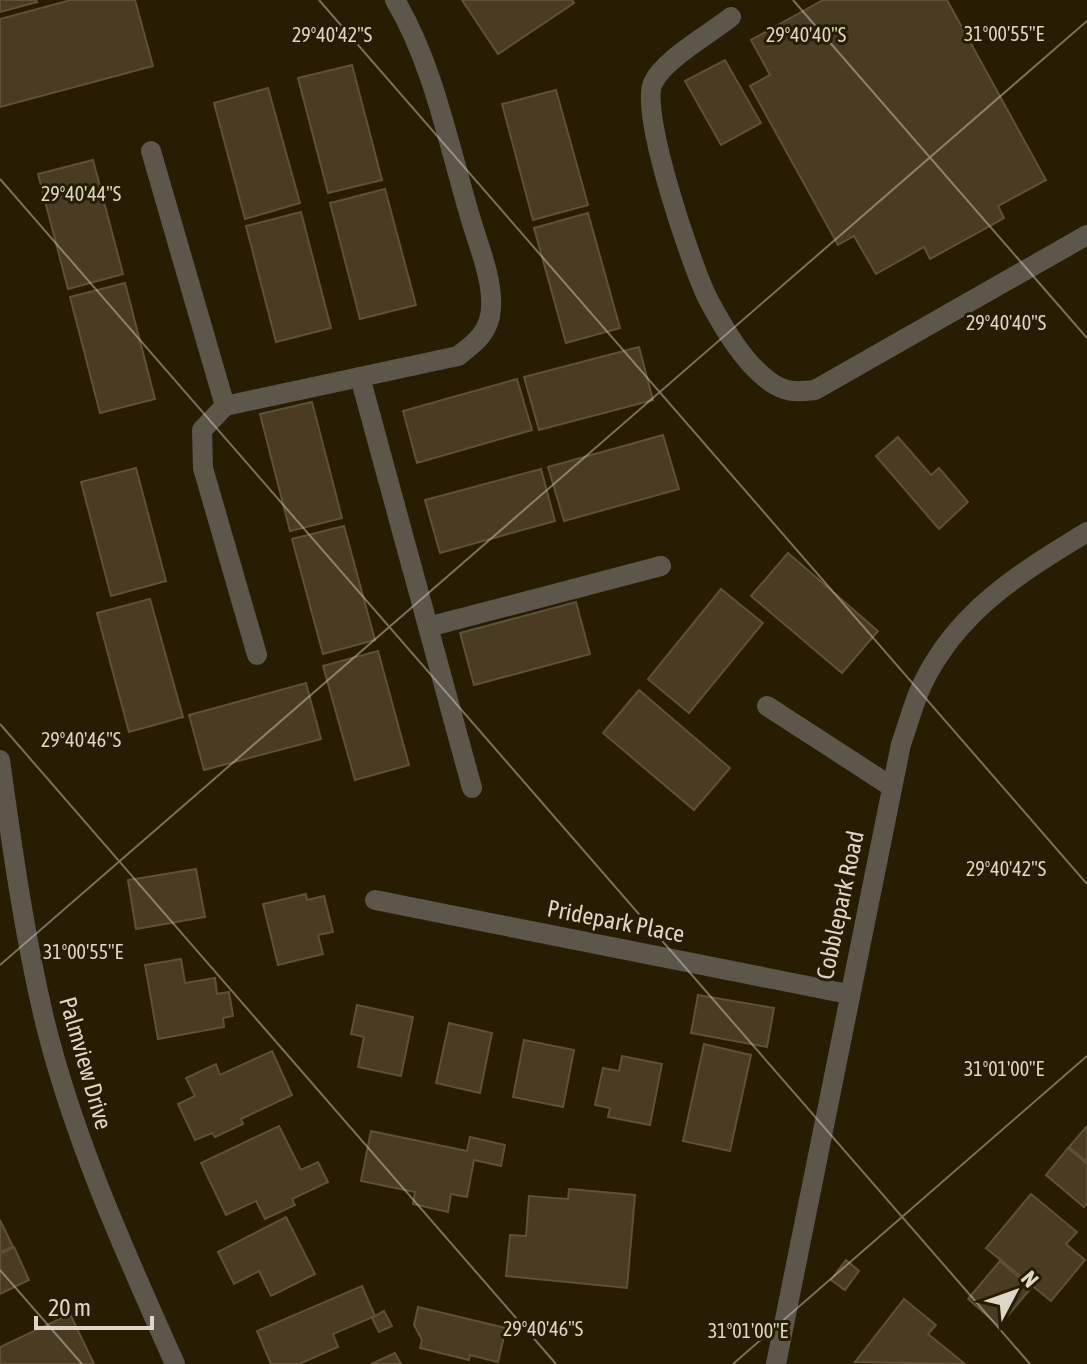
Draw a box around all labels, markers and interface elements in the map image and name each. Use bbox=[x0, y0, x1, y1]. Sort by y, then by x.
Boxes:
text: 31°00'55"E bbox=[964, 22, 1045, 45]
text: 29°40'42"S bbox=[292, 23, 372, 46]
text: 29°40'40"S bbox=[766, 23, 846, 46]
text: 29°40'44"S bbox=[41, 182, 121, 205]
text: 29°40'40"S bbox=[966, 311, 1046, 334]
text: 29°40'46"S bbox=[41, 728, 121, 751]
street label: Cobblepark Road bbox=[811, 828, 869, 982]
text: 29°40'42"S bbox=[966, 857, 1046, 880]
street label: Pridepark Place bbox=[545, 894, 687, 948]
text: 31°00'55"E bbox=[43, 940, 124, 963]
street label: Palmview Drive bbox=[54, 994, 118, 1132]
text: 31°01'00"E bbox=[964, 1057, 1045, 1080]
north arrow bbox=[975, 1252, 1055, 1332]
text: N bbox=[1016, 1265, 1044, 1292]
scale bar bbox=[36, 1280, 152, 1330]
text: 20 m bbox=[48, 1294, 91, 1321]
text: 29°40'46"S bbox=[503, 1317, 583, 1340]
text: 31°01'00"E bbox=[708, 1319, 789, 1342]

